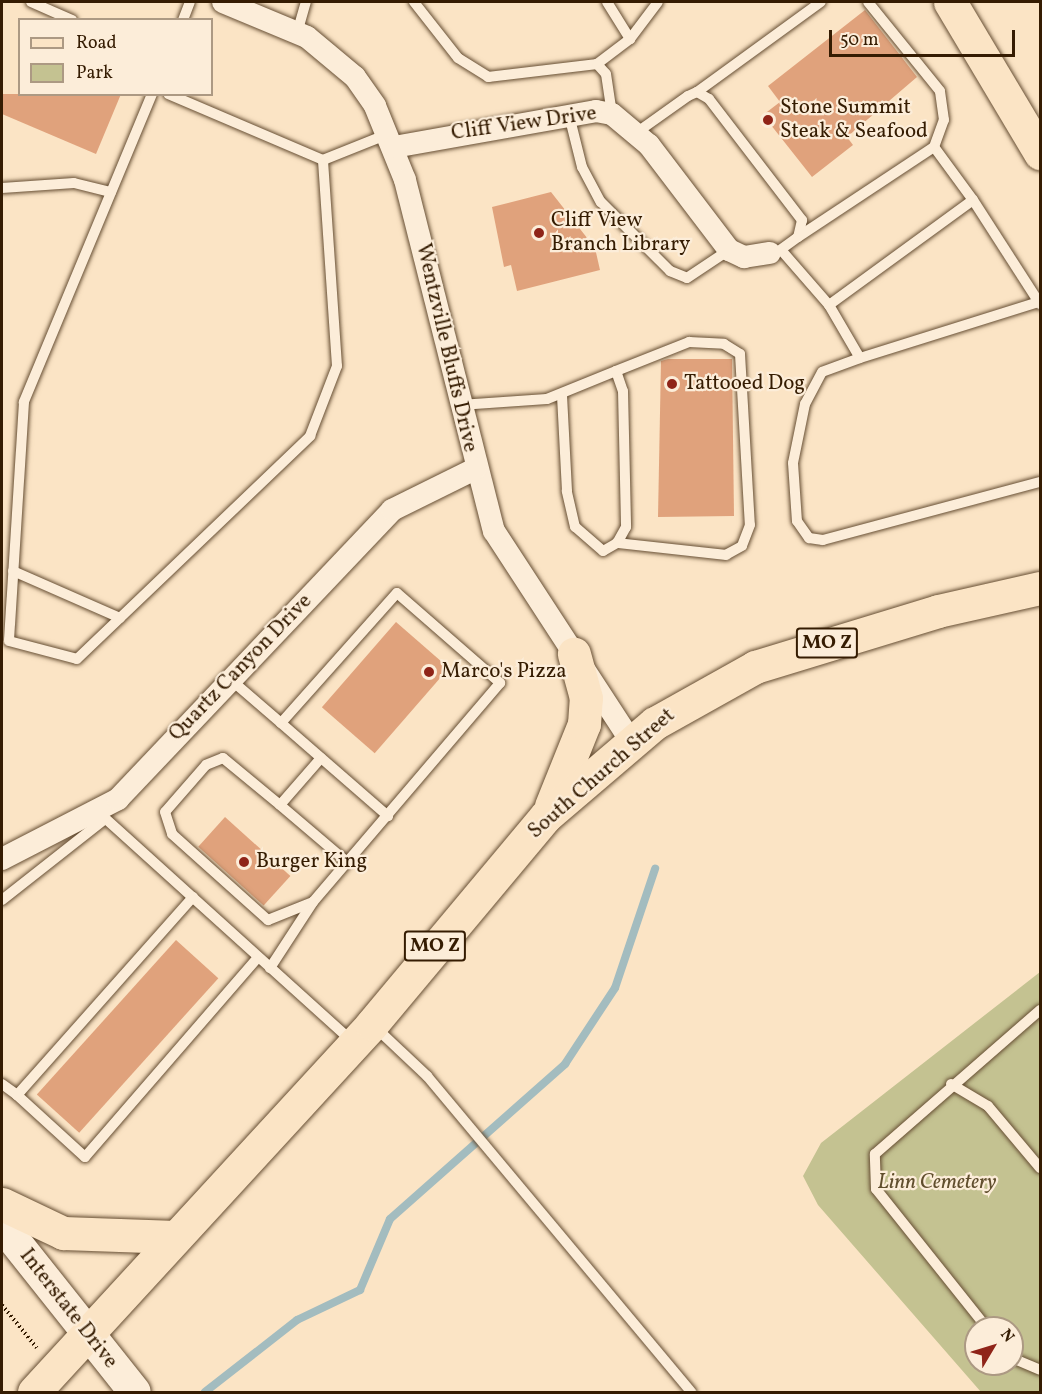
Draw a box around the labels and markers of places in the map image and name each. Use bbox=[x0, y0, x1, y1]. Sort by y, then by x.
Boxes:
place label: Stone Summit Steak & Seafood bbox=[780, 95, 928, 145]
marker: Stone Summit Steak & Seafood bbox=[761, 113, 775, 127]
place label: Cliff View Branch Library bbox=[551, 208, 690, 258]
marker: Cliff View Branch Library bbox=[532, 226, 546, 240]
place label: Tattooed Dog bbox=[684, 371, 805, 397]
marker: Tattooed Dog bbox=[665, 377, 679, 391]
place label: Marco's Pizza bbox=[441, 659, 567, 685]
marker: Marco's Pizza bbox=[422, 665, 436, 679]
place label: Burger King bbox=[256, 849, 367, 875]
marker: Burger King bbox=[237, 855, 251, 869]

